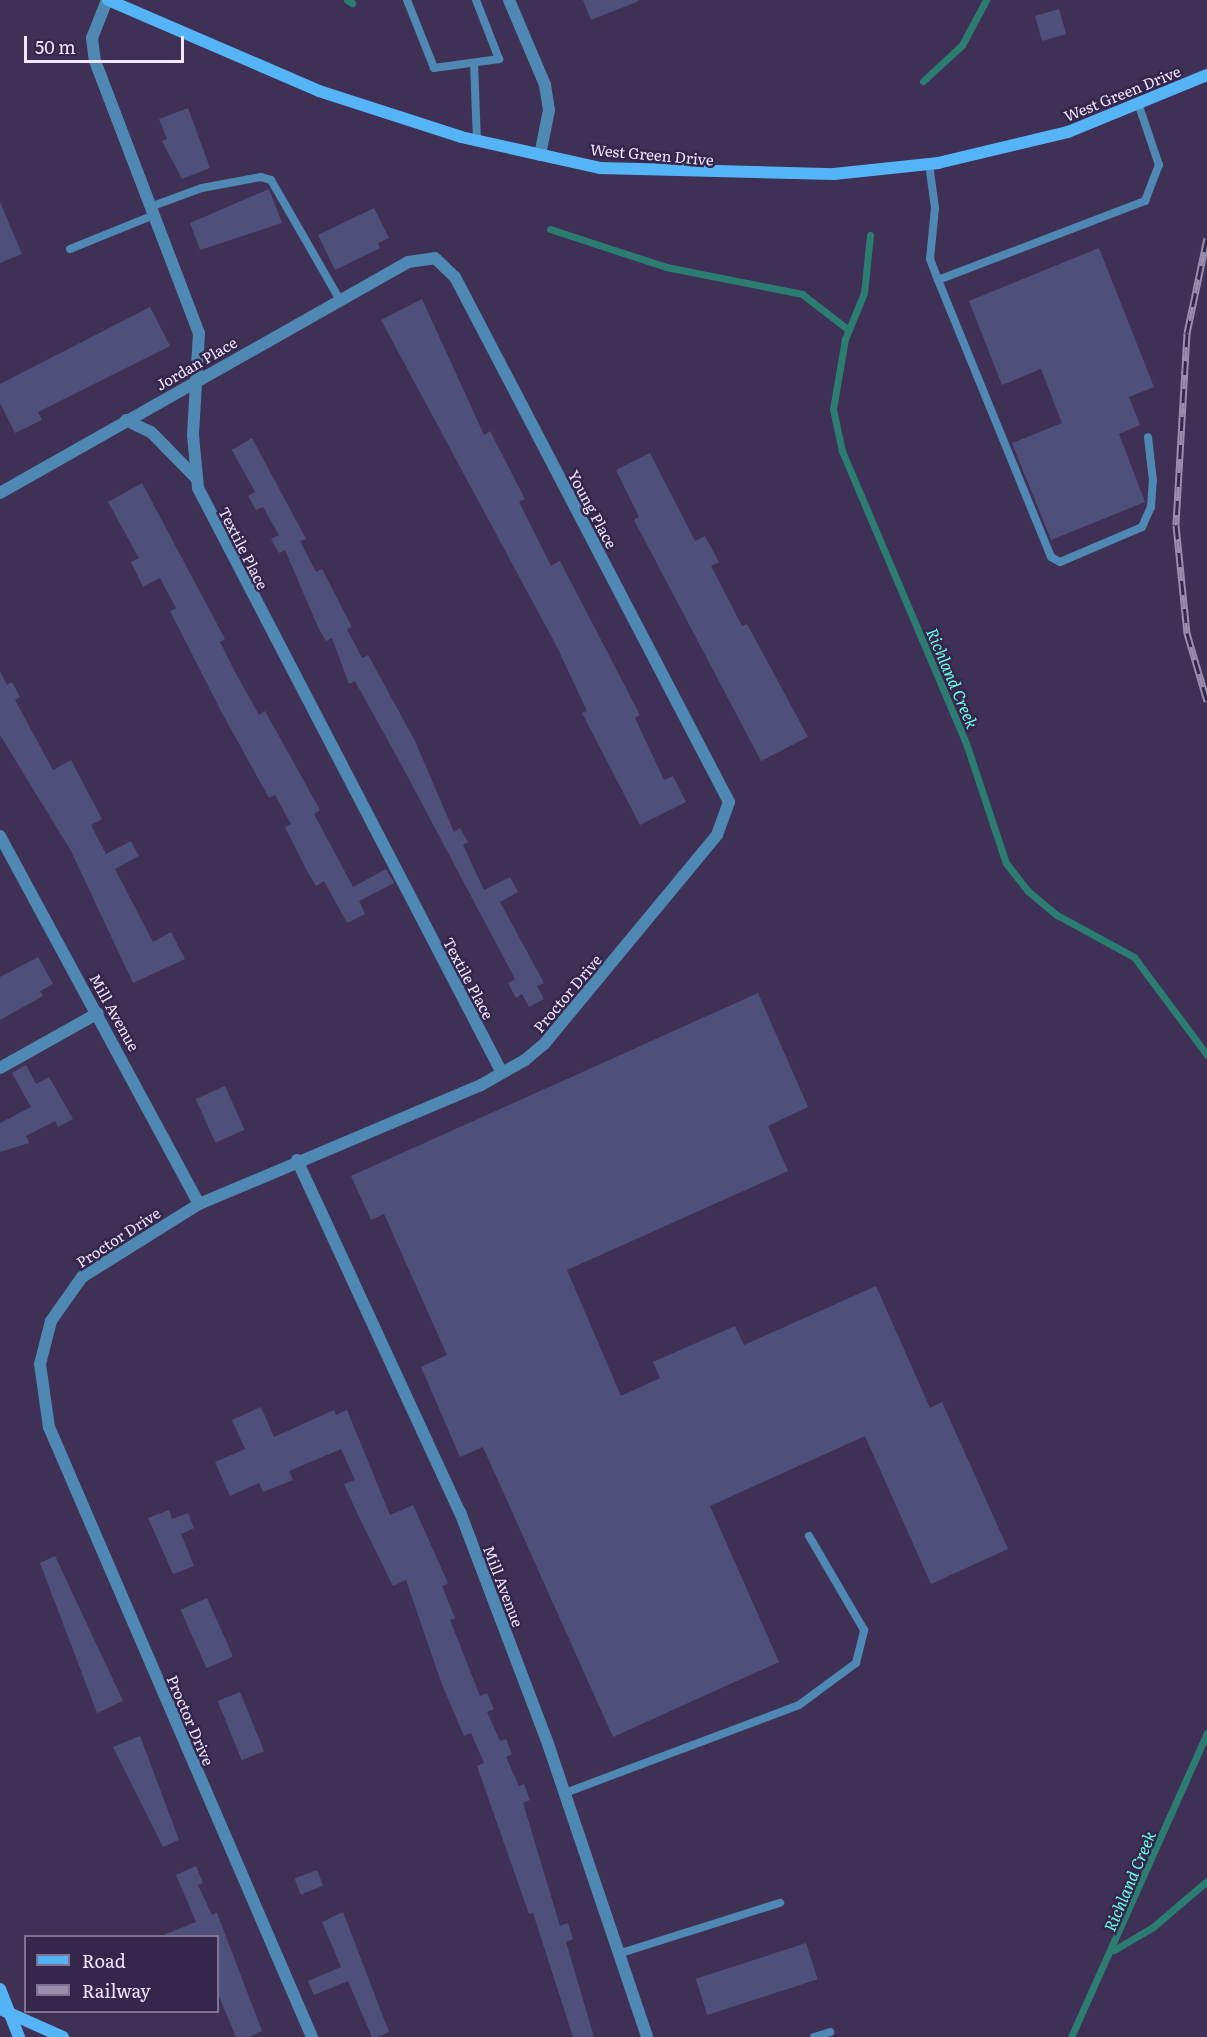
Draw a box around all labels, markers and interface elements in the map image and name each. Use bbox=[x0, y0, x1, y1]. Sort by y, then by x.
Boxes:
scale bar bbox=[27, 24, 188, 62]
text: 50 m bbox=[35, 33, 76, 60]
street label: West Green Drive bbox=[1061, 61, 1183, 125]
street label: West Green Drive bbox=[589, 140, 715, 168]
street label: Jordan Place bbox=[152, 333, 240, 393]
street label: Young Place bbox=[565, 467, 621, 551]
street label: Textile Place bbox=[216, 504, 272, 592]
water label: Richland Creek bbox=[923, 625, 983, 731]
street label: Textile Place bbox=[440, 934, 498, 1022]
street label: Proctor Drive bbox=[529, 950, 605, 1036]
street label: Mill Avenue bbox=[86, 970, 144, 1054]
street label: Proctor Drive bbox=[73, 1203, 163, 1271]
street label: Mill Avenue bbox=[480, 1543, 528, 1629]
street label: Proctor Drive bbox=[164, 1672, 218, 1768]
water label: Richland Creek bbox=[1099, 1828, 1159, 1934]
legend bbox=[24, 1935, 219, 2013]
text: Road bbox=[82, 1947, 126, 1974]
text: Railway bbox=[82, 1977, 151, 2004]

